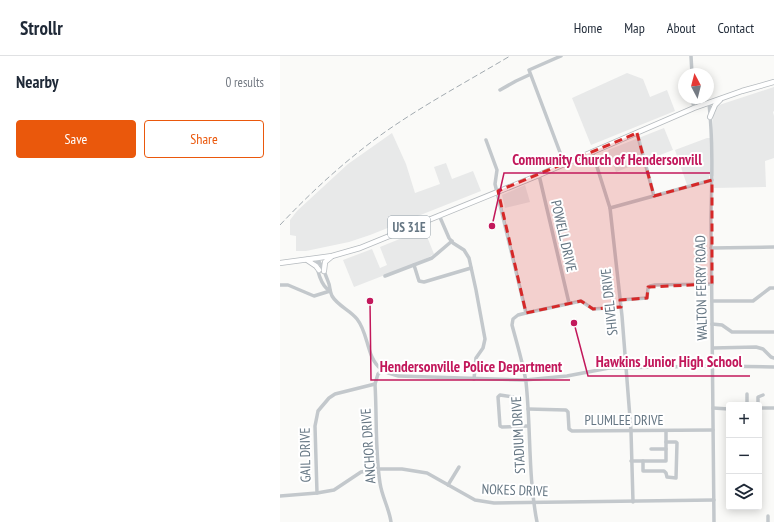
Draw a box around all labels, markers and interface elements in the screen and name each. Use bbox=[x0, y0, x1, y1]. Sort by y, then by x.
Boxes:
text: Strollr bbox=[20, 16, 63, 40]
text: Home bbox=[574, 19, 602, 37]
text: Map bbox=[624, 19, 645, 37]
text: About bbox=[667, 19, 696, 37]
text: Contact bbox=[718, 19, 754, 37]
north arrow bbox=[678, 68, 714, 104]
text: Nearby bbox=[16, 71, 59, 93]
text: 0 results bbox=[225, 74, 264, 91]
button: Save bbox=[16, 120, 136, 158]
button: Share bbox=[144, 120, 264, 158]
callout: Community Church of Hendersonvill bbox=[504, 146, 710, 173]
text: Community Church of Hendersonvill bbox=[512, 150, 702, 169]
street label: POWELL DRIVE bbox=[547, 198, 581, 274]
road number: US 31E bbox=[388, 216, 430, 238]
street label: WALTON FERRY ROAD bbox=[691, 235, 711, 341]
street label: SHIVEL DRIVE bbox=[597, 268, 621, 336]
callout: Hawkins Junior High School bbox=[588, 349, 750, 376]
text: Hawkins Junior High School bbox=[596, 352, 743, 371]
callout: Hendersonville Police Department bbox=[371, 353, 570, 380]
text: Hendersonville Police Department bbox=[380, 357, 563, 376]
street label: STADIUM DRIVE bbox=[507, 396, 529, 474]
map controls bbox=[726, 402, 762, 510]
button: + bbox=[726, 402, 762, 438]
street label: ANCHOR DRIVE bbox=[356, 408, 380, 484]
street label: PLUMLEE DRIVE bbox=[585, 411, 663, 429]
street label: GAIL DRIVE bbox=[296, 427, 314, 483]
button: − bbox=[726, 438, 762, 474]
button: layers bbox=[726, 474, 762, 510]
street label: NOKES DRIVE bbox=[481, 480, 549, 500]

